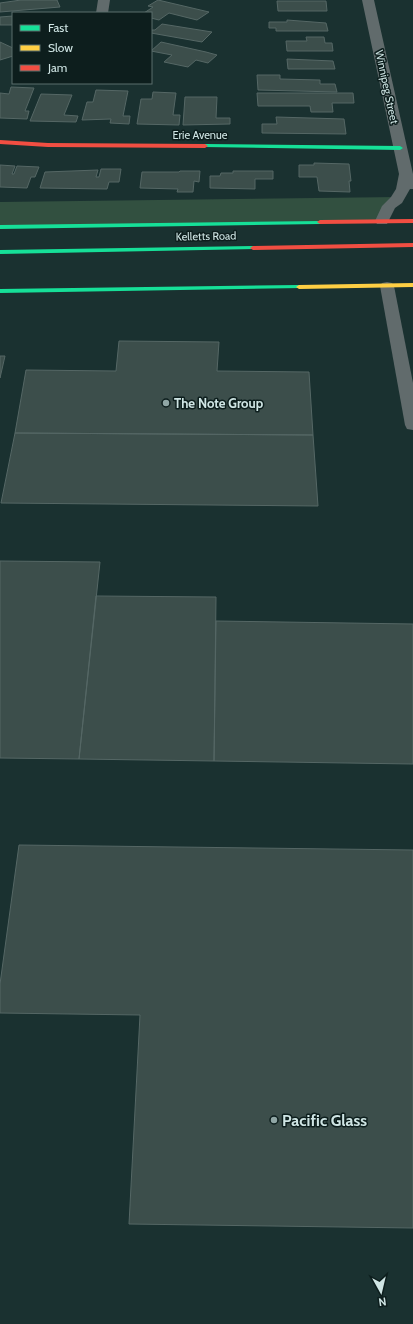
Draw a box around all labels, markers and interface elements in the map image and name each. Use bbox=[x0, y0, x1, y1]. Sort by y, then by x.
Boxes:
legend bbox=[12, 12, 152, 84]
text: Fast bbox=[48, 20, 68, 35]
text: Slow bbox=[48, 40, 73, 55]
street label: Winnipeg Street bbox=[372, 49, 402, 126]
text: Jam bbox=[47, 60, 67, 75]
street label: Erie Avenue bbox=[173, 128, 228, 142]
street label: Kelletts Road bbox=[176, 228, 236, 244]
place label: The Note Group bbox=[174, 395, 264, 411]
marker: The Note Group bbox=[161, 398, 171, 408]
place label: Pacific Glass bbox=[282, 1111, 367, 1130]
marker: Pacific Glass bbox=[269, 1115, 279, 1125]
north arrow bbox=[361, 1272, 401, 1312]
text: N bbox=[378, 1294, 387, 1309]

